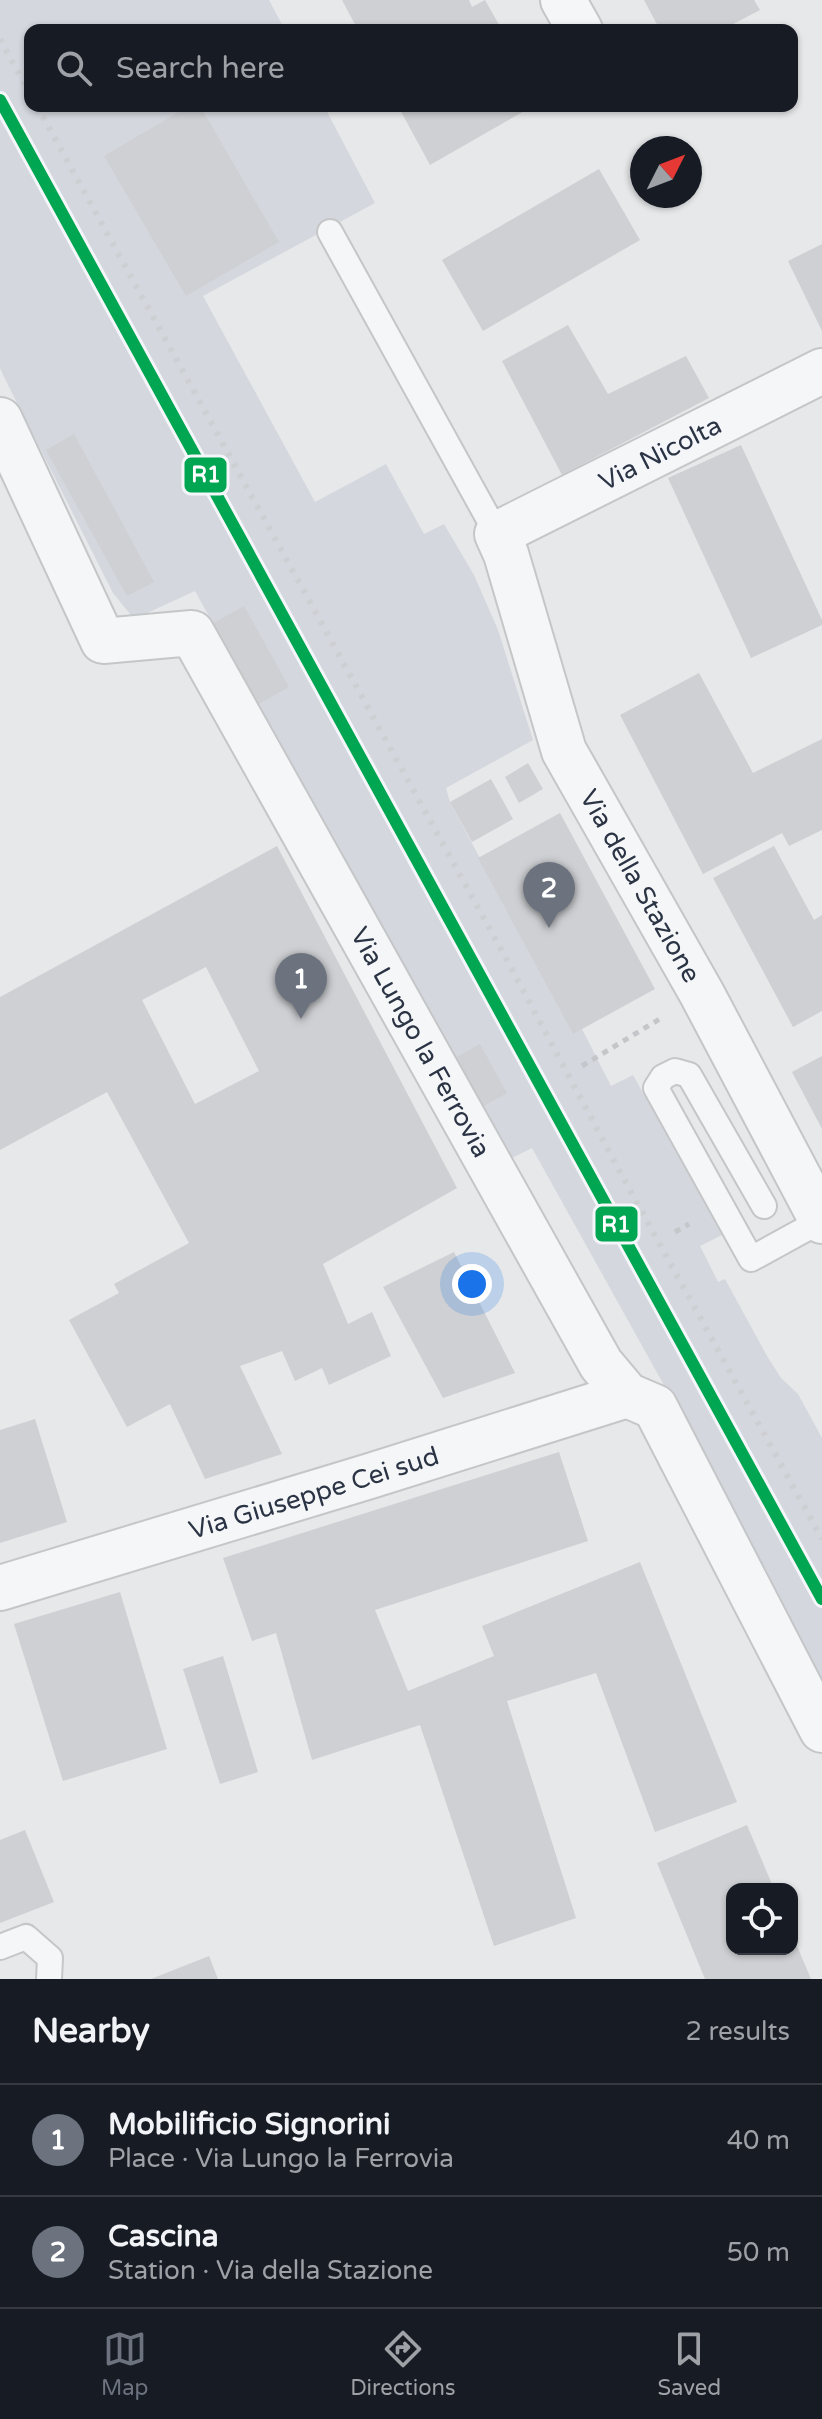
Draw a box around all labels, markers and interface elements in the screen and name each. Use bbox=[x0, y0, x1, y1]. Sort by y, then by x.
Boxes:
search box bbox=[24, 24, 798, 112]
icon: search bbox=[52, 46, 96, 90]
text: Search here bbox=[116, 50, 285, 87]
north arrow bbox=[630, 136, 702, 208]
street label: Via Nicolta bbox=[594, 409, 727, 498]
line badge: R1 bbox=[183, 456, 228, 494]
text: R1 bbox=[191, 462, 221, 488]
street label: Via della Stazione bbox=[573, 784, 707, 988]
pin: 2 bbox=[523, 862, 575, 928]
street label: Via Lungo la Ferrovia bbox=[344, 922, 497, 1163]
pin: 1 bbox=[275, 953, 327, 1019]
line badge: R1 bbox=[594, 1205, 639, 1243]
text: R1 bbox=[601, 1212, 631, 1238]
your location bbox=[452, 1264, 492, 1304]
street label: Via Giuseppe Cei sud bbox=[185, 1440, 443, 1546]
map controls bbox=[726, 1883, 798, 1955]
button: locate bbox=[726, 1883, 798, 1955]
text: Nearby bbox=[32, 2011, 150, 2052]
text: 2 results bbox=[685, 2016, 790, 2047]
text: Mobilificio Signorini bbox=[108, 2106, 391, 2143]
text: 1 bbox=[50, 2125, 66, 2156]
text: 40 m bbox=[727, 2125, 790, 2156]
text: Place · Via Lungo la Ferrovia bbox=[108, 2143, 454, 2174]
text: Cascina bbox=[108, 2218, 219, 2255]
text: 2 bbox=[50, 2237, 66, 2268]
text: 50 m bbox=[727, 2237, 790, 2268]
text: Station · Via della Stazione bbox=[108, 2255, 433, 2286]
tab: Map bbox=[101, 2327, 148, 2401]
tab: Directions bbox=[350, 2327, 456, 2401]
tab: Saved bbox=[657, 2327, 721, 2401]

